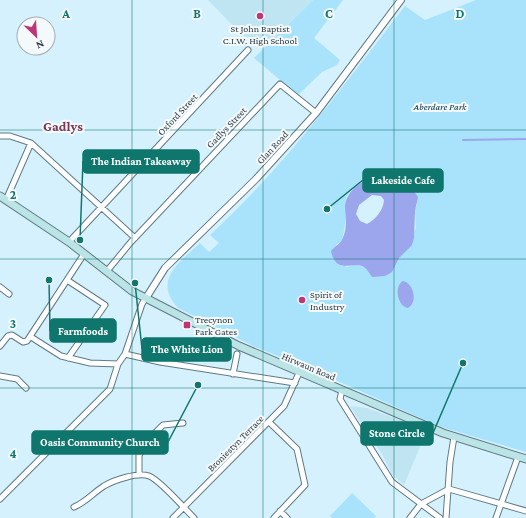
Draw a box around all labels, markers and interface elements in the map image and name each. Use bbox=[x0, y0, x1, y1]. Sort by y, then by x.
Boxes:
text: A bbox=[61, 6, 70, 21]
text: B bbox=[193, 6, 201, 21]
text: C bbox=[325, 6, 333, 21]
text: D bbox=[456, 6, 465, 21]
marker: St John Baptist C.I.W. High School bbox=[255, 11, 265, 21]
north arrow bbox=[16, 16, 56, 56]
place label: St John Baptist C.I.W. High School bbox=[223, 23, 298, 46]
text: N bbox=[34, 38, 46, 52]
street label: Oxford Street bbox=[155, 91, 200, 138]
park label: Aberdare Park bbox=[413, 101, 467, 112]
street label: Gadlys Street bbox=[204, 104, 249, 150]
district label: Gadlys bbox=[43, 118, 83, 134]
street label: Glan Road bbox=[254, 128, 291, 166]
callout: The Indian Takeaway bbox=[83, 150, 199, 173]
text: The Indian Takeaway bbox=[91, 155, 192, 167]
callout: Lakeside Cafe bbox=[363, 169, 443, 192]
text: Lakeside Cafe bbox=[371, 174, 435, 186]
text: 2 bbox=[10, 187, 17, 202]
place label: Spirit of Industry bbox=[310, 289, 345, 312]
marker: Spirit of Industry bbox=[297, 295, 307, 305]
place label: Trecynon Park Gates bbox=[195, 314, 237, 337]
text: 3 bbox=[10, 316, 16, 331]
callout: Farmfoods bbox=[50, 319, 116, 342]
marker: Trecynon Park Gates bbox=[182, 320, 192, 330]
text: Farmfoods bbox=[58, 325, 108, 337]
callout: The White Lion bbox=[142, 338, 231, 361]
text: The White Lion bbox=[151, 343, 224, 355]
street label: Hirwaun Road bbox=[280, 350, 338, 383]
street label: Broniestyn Terrace bbox=[205, 413, 266, 474]
callout: Stone Circle bbox=[361, 422, 433, 445]
text: Stone Circle bbox=[369, 427, 425, 439]
callout: Oasis Community Church bbox=[32, 431, 168, 454]
text: Oasis Community Church bbox=[40, 436, 161, 448]
text: 4 bbox=[9, 446, 17, 461]

